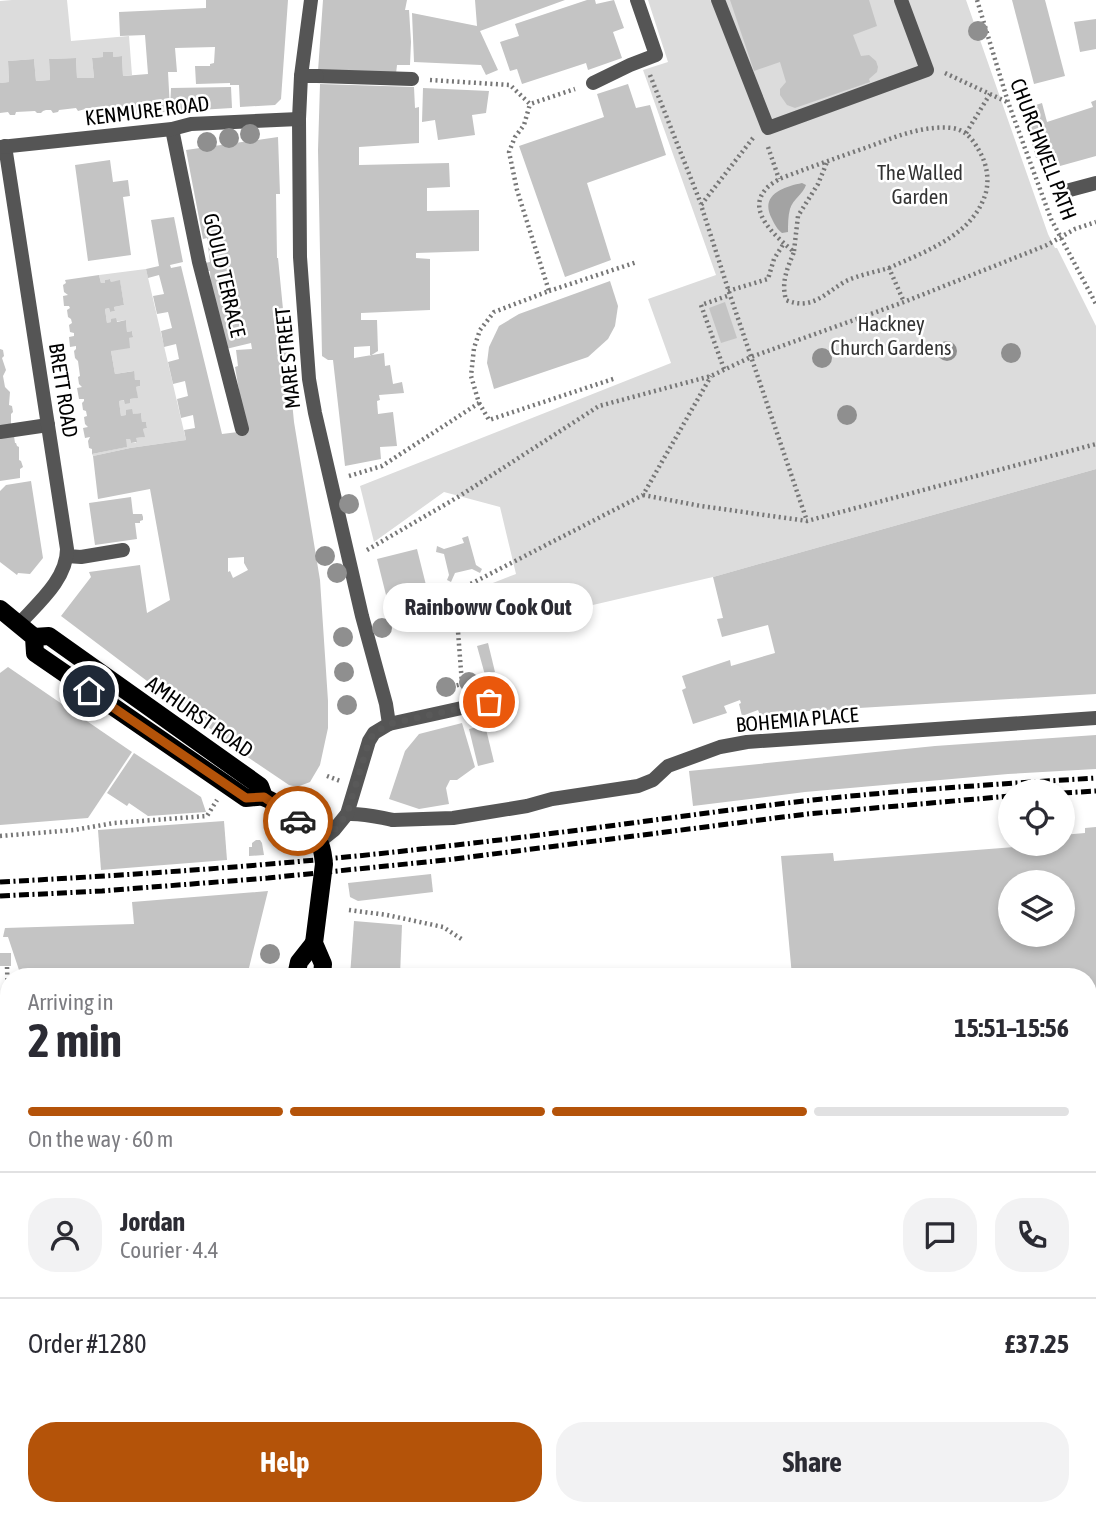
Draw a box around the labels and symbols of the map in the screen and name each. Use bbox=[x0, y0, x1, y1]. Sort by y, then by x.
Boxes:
street label: CHURCHWELL PATH bbox=[1006, 75, 1082, 223]
street label: KENMURE ROAD bbox=[83, 90, 211, 130]
park label: The Walled Garden bbox=[877, 160, 963, 208]
street label: GOULD TERRACE bbox=[199, 211, 251, 339]
street label: MARE STREET bbox=[270, 306, 304, 410]
park label: Hackney Church Gardens bbox=[831, 311, 951, 359]
street label: BRETT ROAD bbox=[45, 341, 83, 439]
callout: Rainboww Cook Out bbox=[384, 583, 594, 632]
pin bbox=[59, 661, 119, 721]
street label: AMHURST ROAD bbox=[142, 670, 258, 762]
pin bbox=[459, 672, 519, 732]
street label: BOHEMIA PLACE bbox=[735, 702, 859, 736]
courier bbox=[263, 786, 333, 856]

